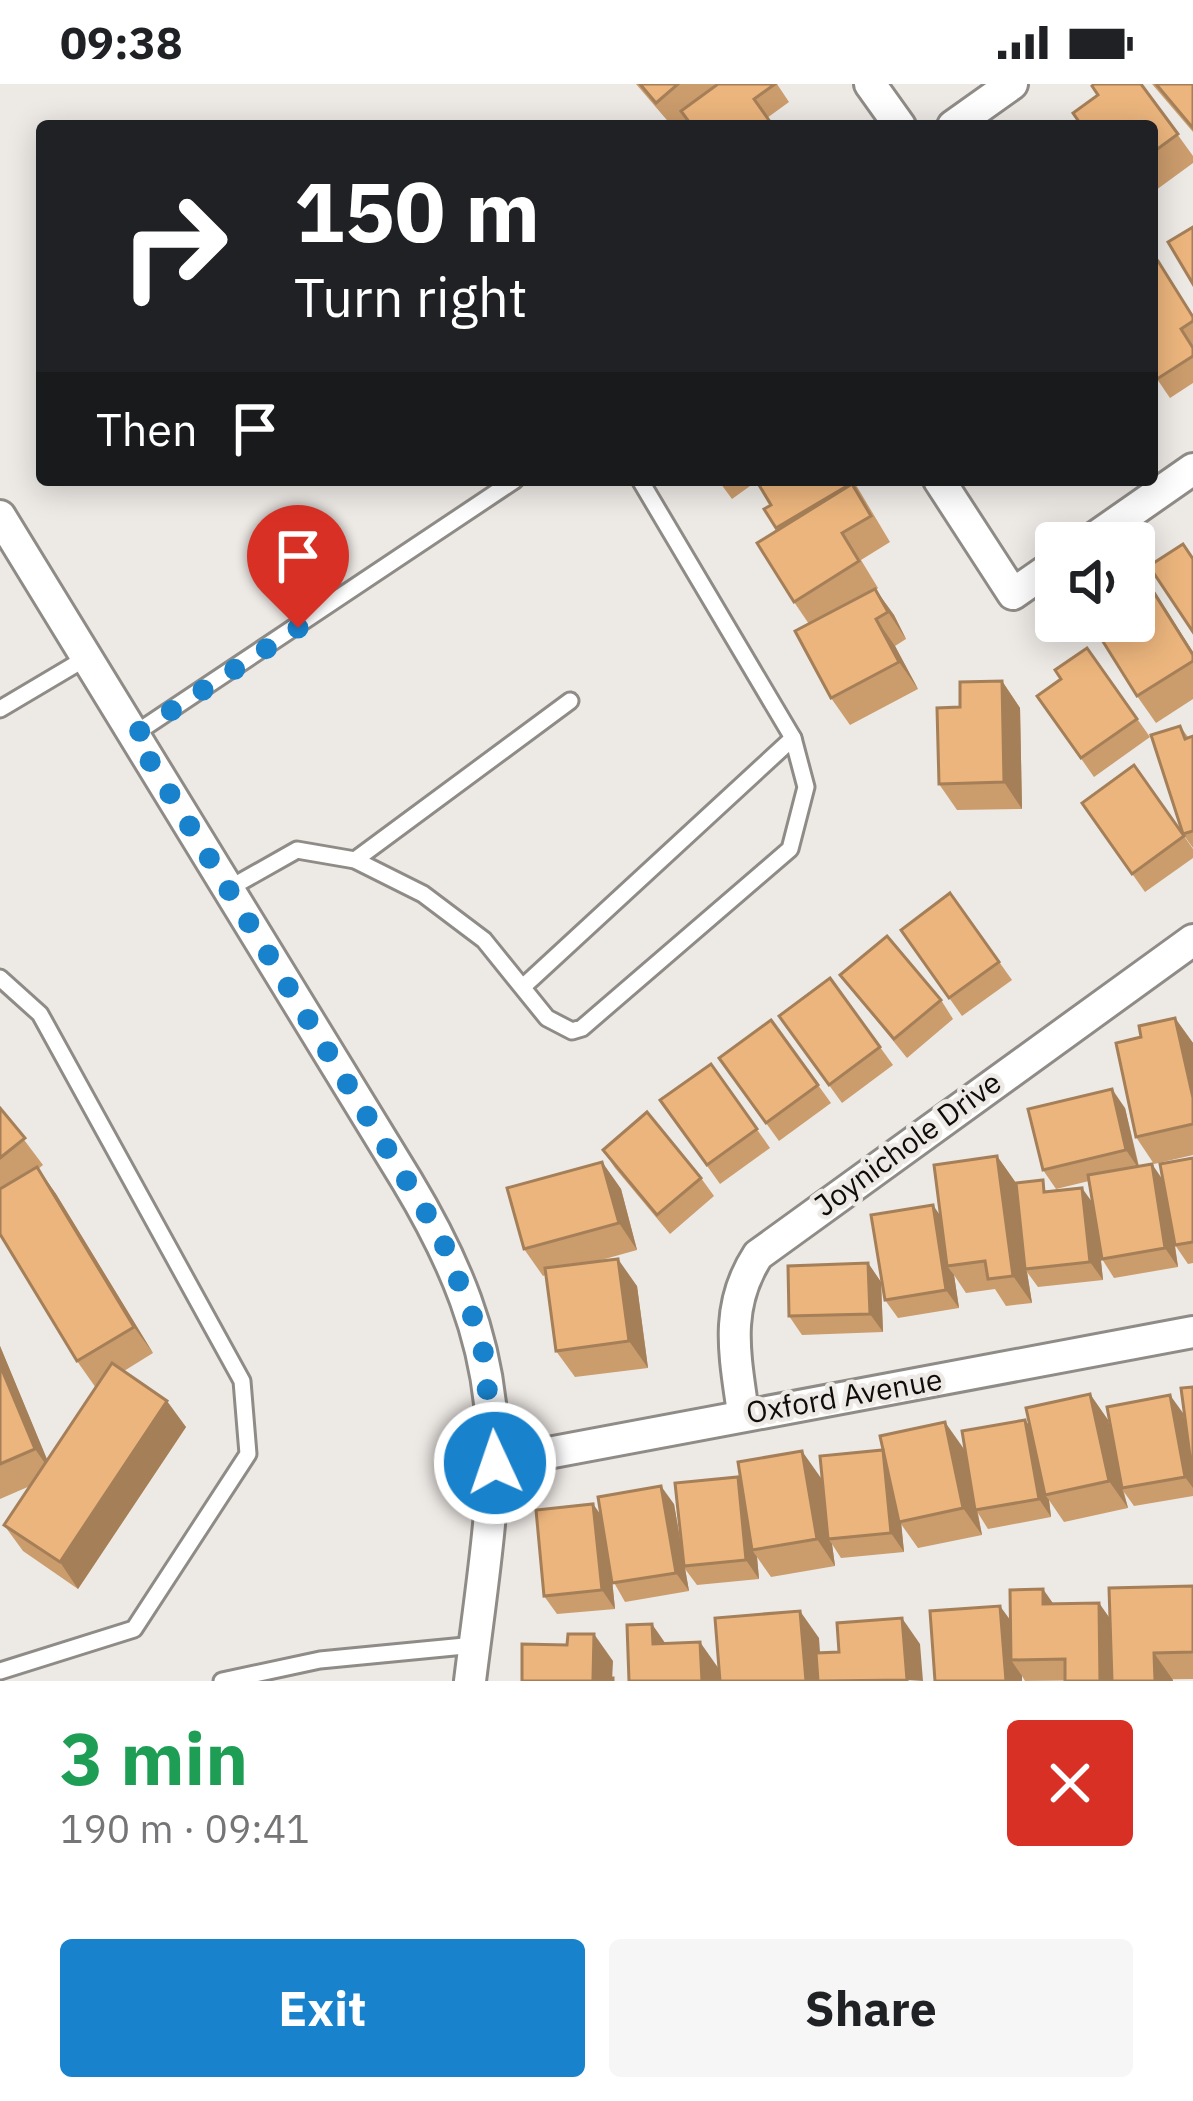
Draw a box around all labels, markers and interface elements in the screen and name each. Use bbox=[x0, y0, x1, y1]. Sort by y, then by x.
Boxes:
text: 09:38 bbox=[60, 13, 183, 71]
text: 150 m bbox=[294, 156, 540, 265]
icon: right bbox=[96, 168, 252, 324]
text: Turn right bbox=[294, 262, 528, 332]
icon: arrive bbox=[222, 396, 288, 462]
text: Then bbox=[96, 400, 198, 458]
pin bbox=[247, 505, 349, 628]
map controls bbox=[1035, 522, 1155, 642]
button: sound bbox=[1035, 522, 1155, 642]
icon: arrive bbox=[265, 523, 331, 589]
street label: Joynichole Drive bbox=[806, 1062, 1008, 1224]
street label: Oxford Avenue bbox=[743, 1359, 945, 1431]
position arrow bbox=[432, 1400, 558, 1526]
text: 3 min bbox=[60, 1711, 248, 1805]
button: close bbox=[1007, 1720, 1133, 1846]
text: 190 m · 09:41 bbox=[60, 1803, 310, 1854]
button: Exit bbox=[60, 1939, 585, 2077]
button: Share bbox=[609, 1939, 1133, 2077]

